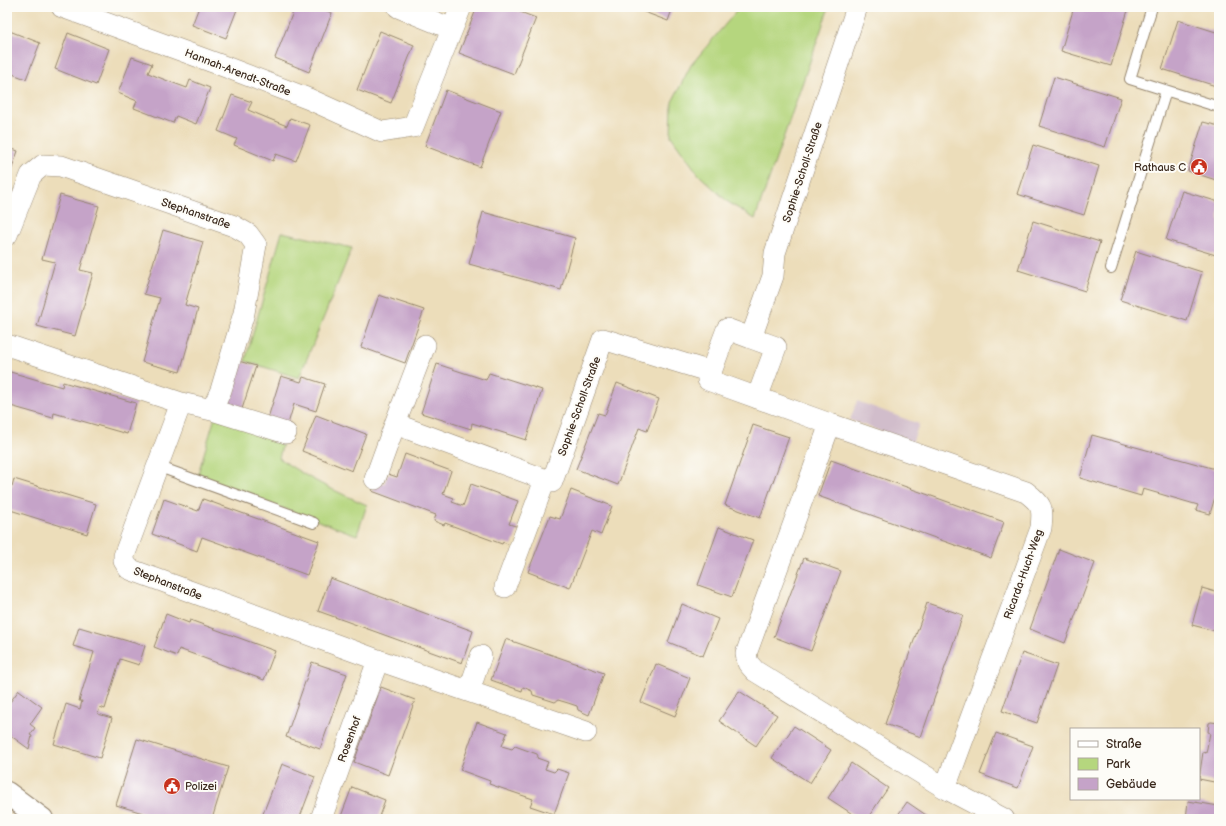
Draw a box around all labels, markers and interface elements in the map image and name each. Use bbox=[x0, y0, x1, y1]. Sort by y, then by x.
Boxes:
street label: Hannah-Arendt-Straße bbox=[183, 46, 293, 99]
street label: Sophie-Scholl-Straße bbox=[780, 120, 825, 224]
public building icon: Rathaus C bbox=[1189, 157, 1209, 177]
place label: Rathaus C bbox=[1134, 161, 1186, 174]
street label: Stephanstraße bbox=[159, 196, 233, 232]
street label: Sophie-Scholl-Straße bbox=[555, 354, 604, 458]
street label: Ricarda-Huch-Weg bbox=[1001, 527, 1046, 621]
street label: Stephanstraße bbox=[132, 564, 204, 603]
street label: Rosenhof bbox=[335, 714, 364, 764]
legend bbox=[1070, 728, 1200, 800]
text: Straße bbox=[1106, 737, 1142, 752]
text: Park bbox=[1106, 757, 1130, 772]
public building icon: Polizei bbox=[162, 776, 182, 796]
text: Gebäude bbox=[1106, 777, 1156, 792]
place label: Polizei bbox=[185, 780, 217, 793]

